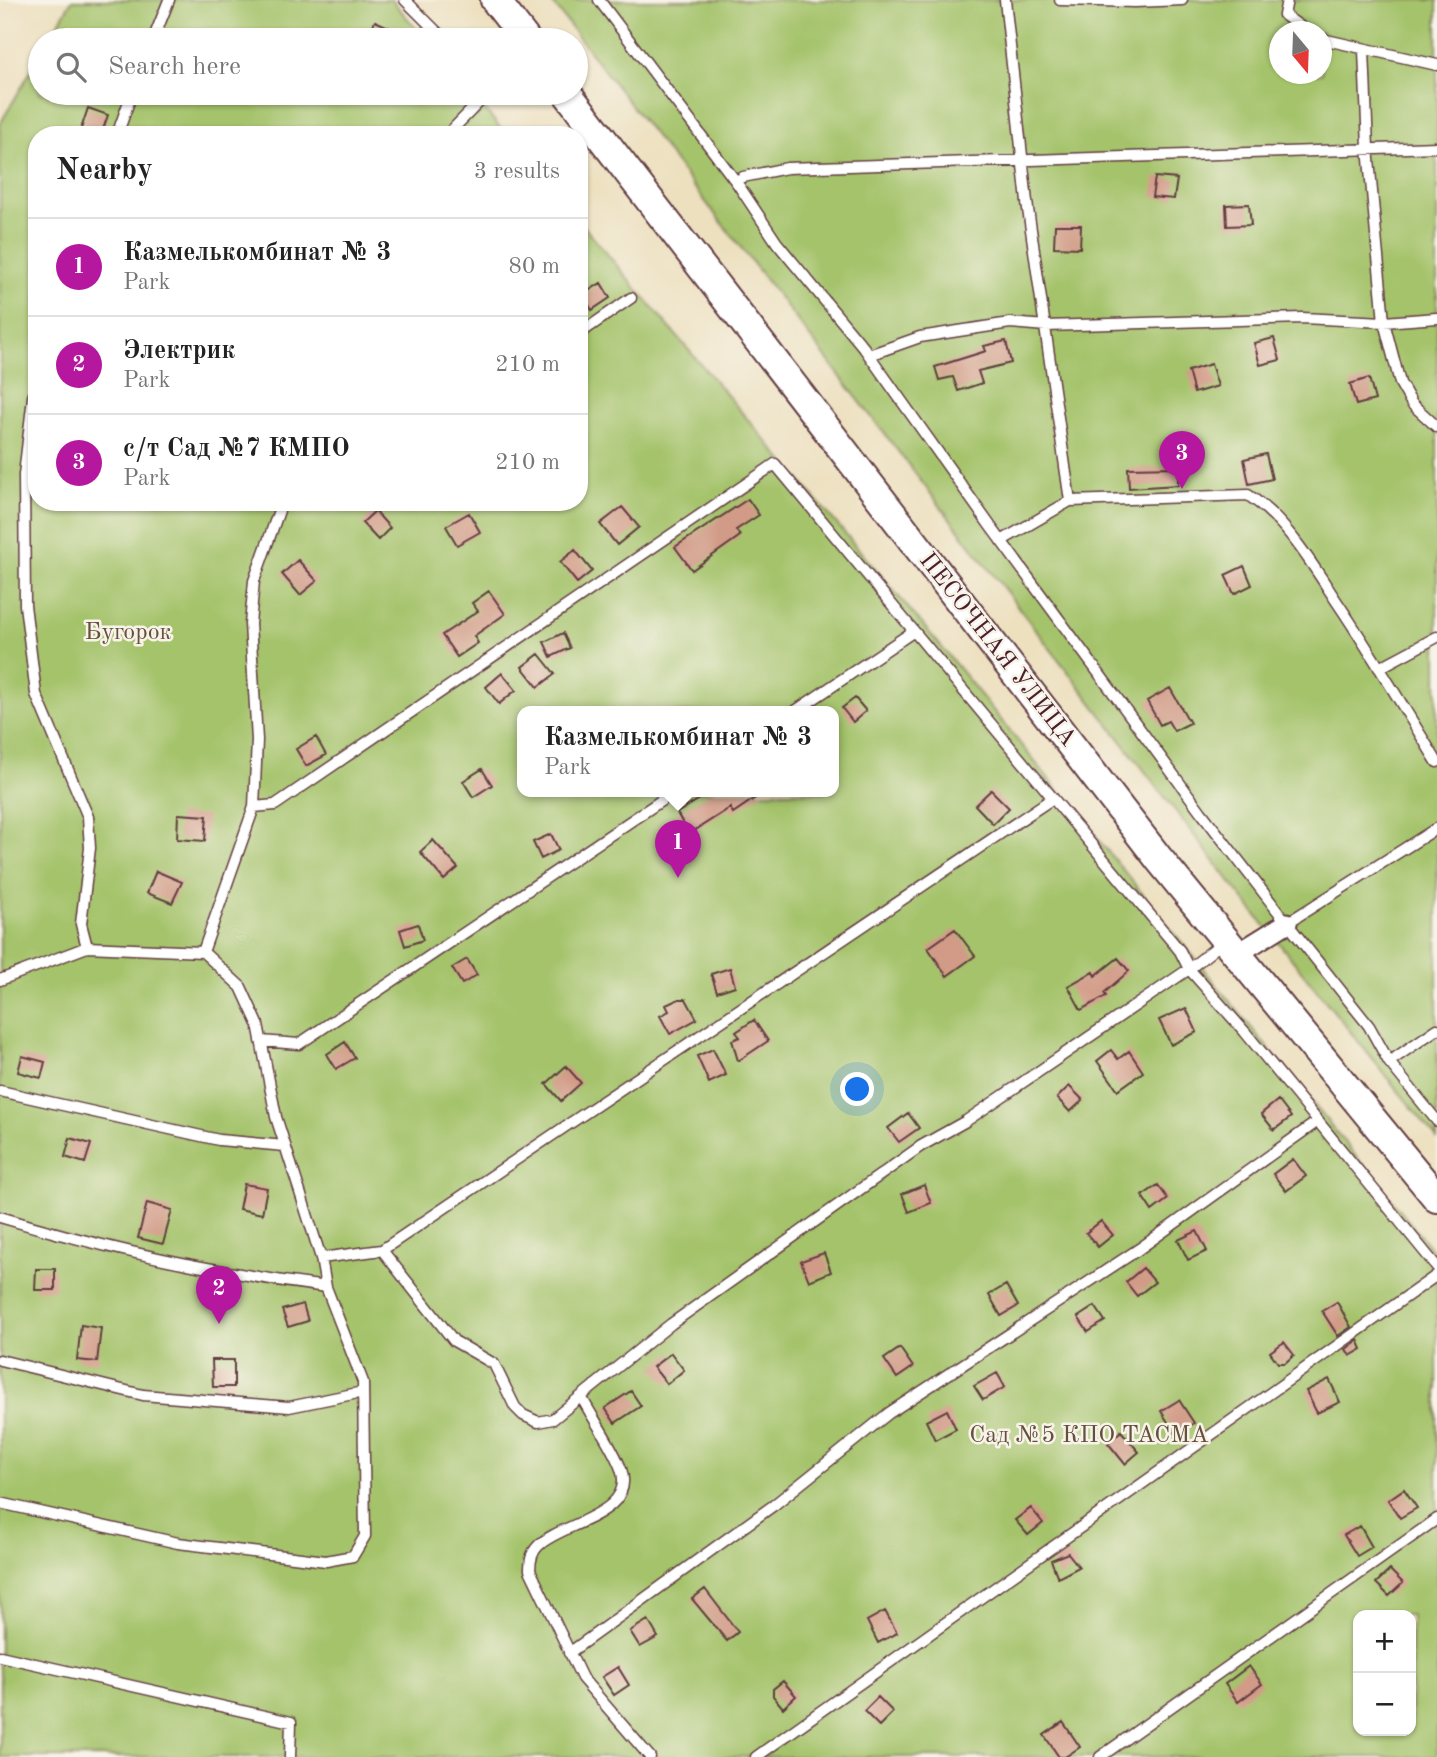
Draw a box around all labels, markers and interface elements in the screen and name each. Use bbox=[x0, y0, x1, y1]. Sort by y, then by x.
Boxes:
north arrow bbox=[1269, 21, 1332, 84]
search box bbox=[28, 28, 588, 105]
icon: search bbox=[52, 48, 90, 86]
text: Search here bbox=[108, 54, 241, 80]
text: Nearby bbox=[56, 156, 153, 186]
text: 3 results bbox=[474, 160, 560, 183]
text: Казмелькомбинат № 3 bbox=[123, 240, 391, 266]
text: 1 bbox=[72, 255, 86, 278]
text: 80 m bbox=[509, 255, 560, 278]
text: Park bbox=[123, 271, 170, 294]
text: Электрик bbox=[123, 338, 235, 364]
text: 2 bbox=[72, 353, 86, 376]
text: 210 m bbox=[495, 353, 560, 376]
text: Park bbox=[123, 369, 170, 392]
pin: 3 bbox=[1159, 431, 1205, 489]
text: с/т Сад №7 КМПО bbox=[123, 436, 350, 462]
text: 3 bbox=[72, 451, 86, 474]
text: 210 m bbox=[495, 451, 560, 474]
text: Park bbox=[123, 467, 170, 490]
street label: ПЕСОЧНАЯ УЛИЦА bbox=[914, 549, 1080, 751]
park label: Бугорок bbox=[84, 621, 172, 645]
popup bbox=[517, 706, 839, 797]
text: Казмелькомбинат № 3 bbox=[544, 725, 812, 751]
text: Park bbox=[544, 756, 591, 779]
pin: 1 bbox=[655, 820, 701, 878]
your location bbox=[840, 1072, 874, 1106]
pin: 2 bbox=[196, 1266, 242, 1324]
park label: Сад №5 КПО ТАСМА bbox=[969, 1424, 1209, 1448]
map controls bbox=[1353, 1610, 1416, 1736]
button: + bbox=[1353, 1610, 1416, 1673]
button: − bbox=[1353, 1673, 1416, 1736]

